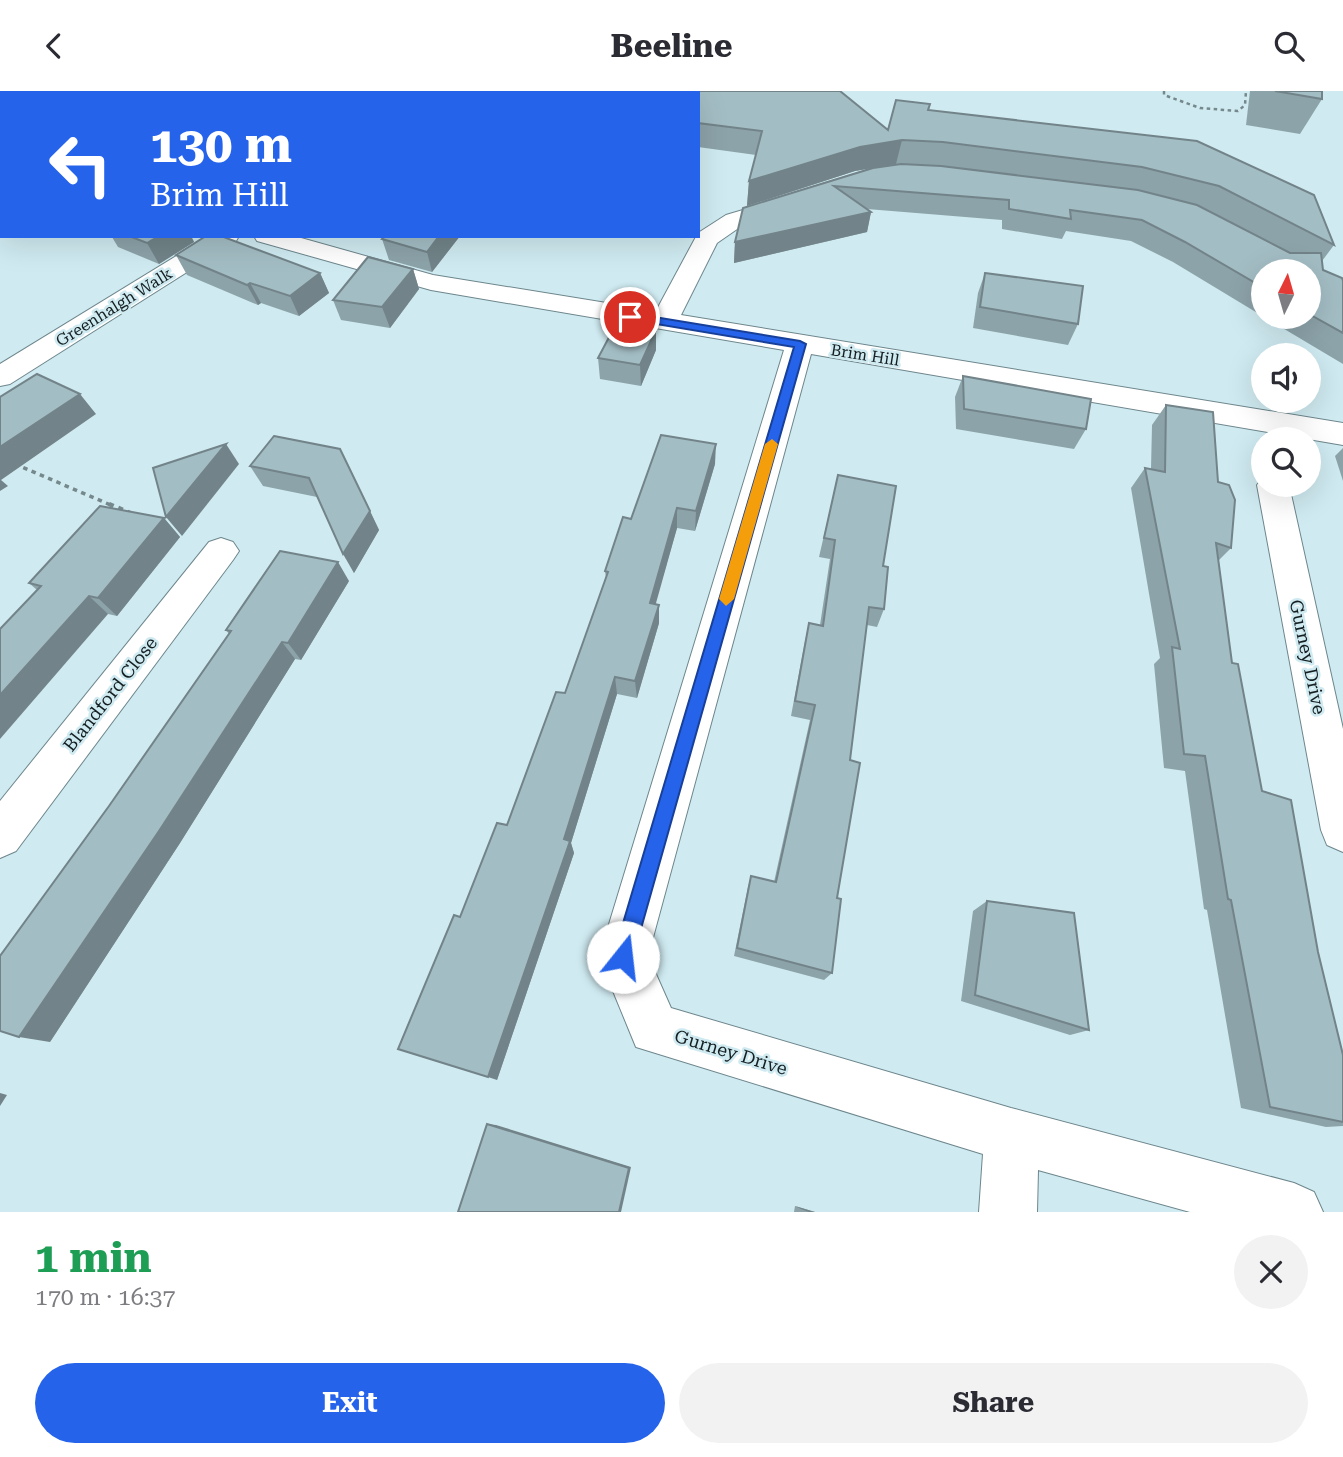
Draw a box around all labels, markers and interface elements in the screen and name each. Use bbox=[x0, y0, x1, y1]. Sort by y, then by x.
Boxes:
icon: back bbox=[35, 27, 73, 65]
text: Beeline bbox=[610, 27, 733, 65]
icon: search bbox=[1270, 27, 1308, 65]
text: 130 m bbox=[150, 117, 292, 174]
icon: left bbox=[35, 119, 126, 210]
text: Brim Hill bbox=[150, 176, 289, 214]
north arrow bbox=[1251, 259, 1321, 329]
map controls bbox=[1251, 259, 1321, 497]
street label: Greenhalgh Walk bbox=[52, 264, 176, 350]
pin bbox=[600, 287, 660, 347]
icon: arrive bbox=[611, 298, 649, 336]
street label: Brim Hill bbox=[829, 340, 901, 370]
button: sound bbox=[1251, 343, 1321, 413]
button: search bbox=[1251, 427, 1321, 497]
street label: Gurney Drive bbox=[1286, 598, 1330, 716]
street label: Blandford Close bbox=[59, 632, 161, 756]
position arrow bbox=[586, 920, 660, 994]
street label: Gurney Drive bbox=[672, 1025, 790, 1079]
text: 1 min bbox=[35, 1233, 152, 1282]
button: close bbox=[1234, 1235, 1308, 1309]
text: 170 m · 16:37 bbox=[35, 1284, 175, 1311]
button: Exit bbox=[35, 1363, 665, 1443]
button: Share bbox=[679, 1363, 1308, 1443]

